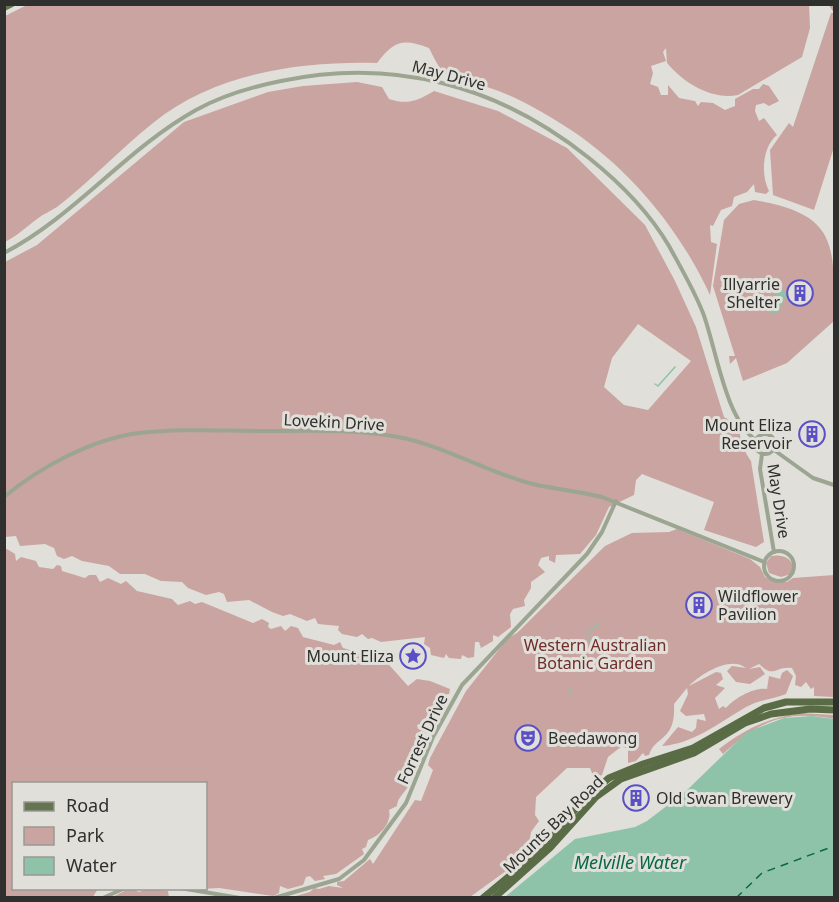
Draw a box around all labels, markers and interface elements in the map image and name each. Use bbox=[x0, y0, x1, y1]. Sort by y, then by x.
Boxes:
street label: May Drive bbox=[410, 55, 488, 95]
place label: Illyarrie Shelter bbox=[723, 273, 780, 313]
building icon: Illyarrie Shelter bbox=[785, 278, 815, 308]
street label: Lovekin Drive bbox=[283, 408, 385, 436]
place label: Mount Eliza Reservoir bbox=[704, 414, 792, 454]
building icon: Mount Eliza Reservoir bbox=[797, 419, 827, 449]
street label: May Drive bbox=[762, 462, 796, 540]
place label: Wildflower Pavilion bbox=[718, 585, 799, 625]
building icon: Wildflower Pavilion bbox=[684, 590, 714, 620]
park label: Western Australian Botanic Garden bbox=[524, 634, 666, 674]
place icon: Mount Eliza bbox=[398, 641, 428, 671]
place label: Mount Eliza bbox=[306, 645, 394, 667]
street label: Forrest Drive bbox=[392, 690, 452, 788]
theatre icon: Beedawong bbox=[513, 723, 543, 753]
place label: Beedawong bbox=[548, 727, 637, 749]
street label: Mounts Bay Road bbox=[498, 770, 608, 878]
legend bbox=[12, 782, 207, 890]
building icon: Old Swan Brewery bbox=[621, 783, 651, 813]
place label: Old Swan Brewery bbox=[656, 787, 794, 809]
text: Road bbox=[66, 793, 109, 817]
text: Park bbox=[66, 823, 104, 847]
water label: Melville Water bbox=[574, 850, 687, 874]
text: Water bbox=[66, 853, 117, 877]

